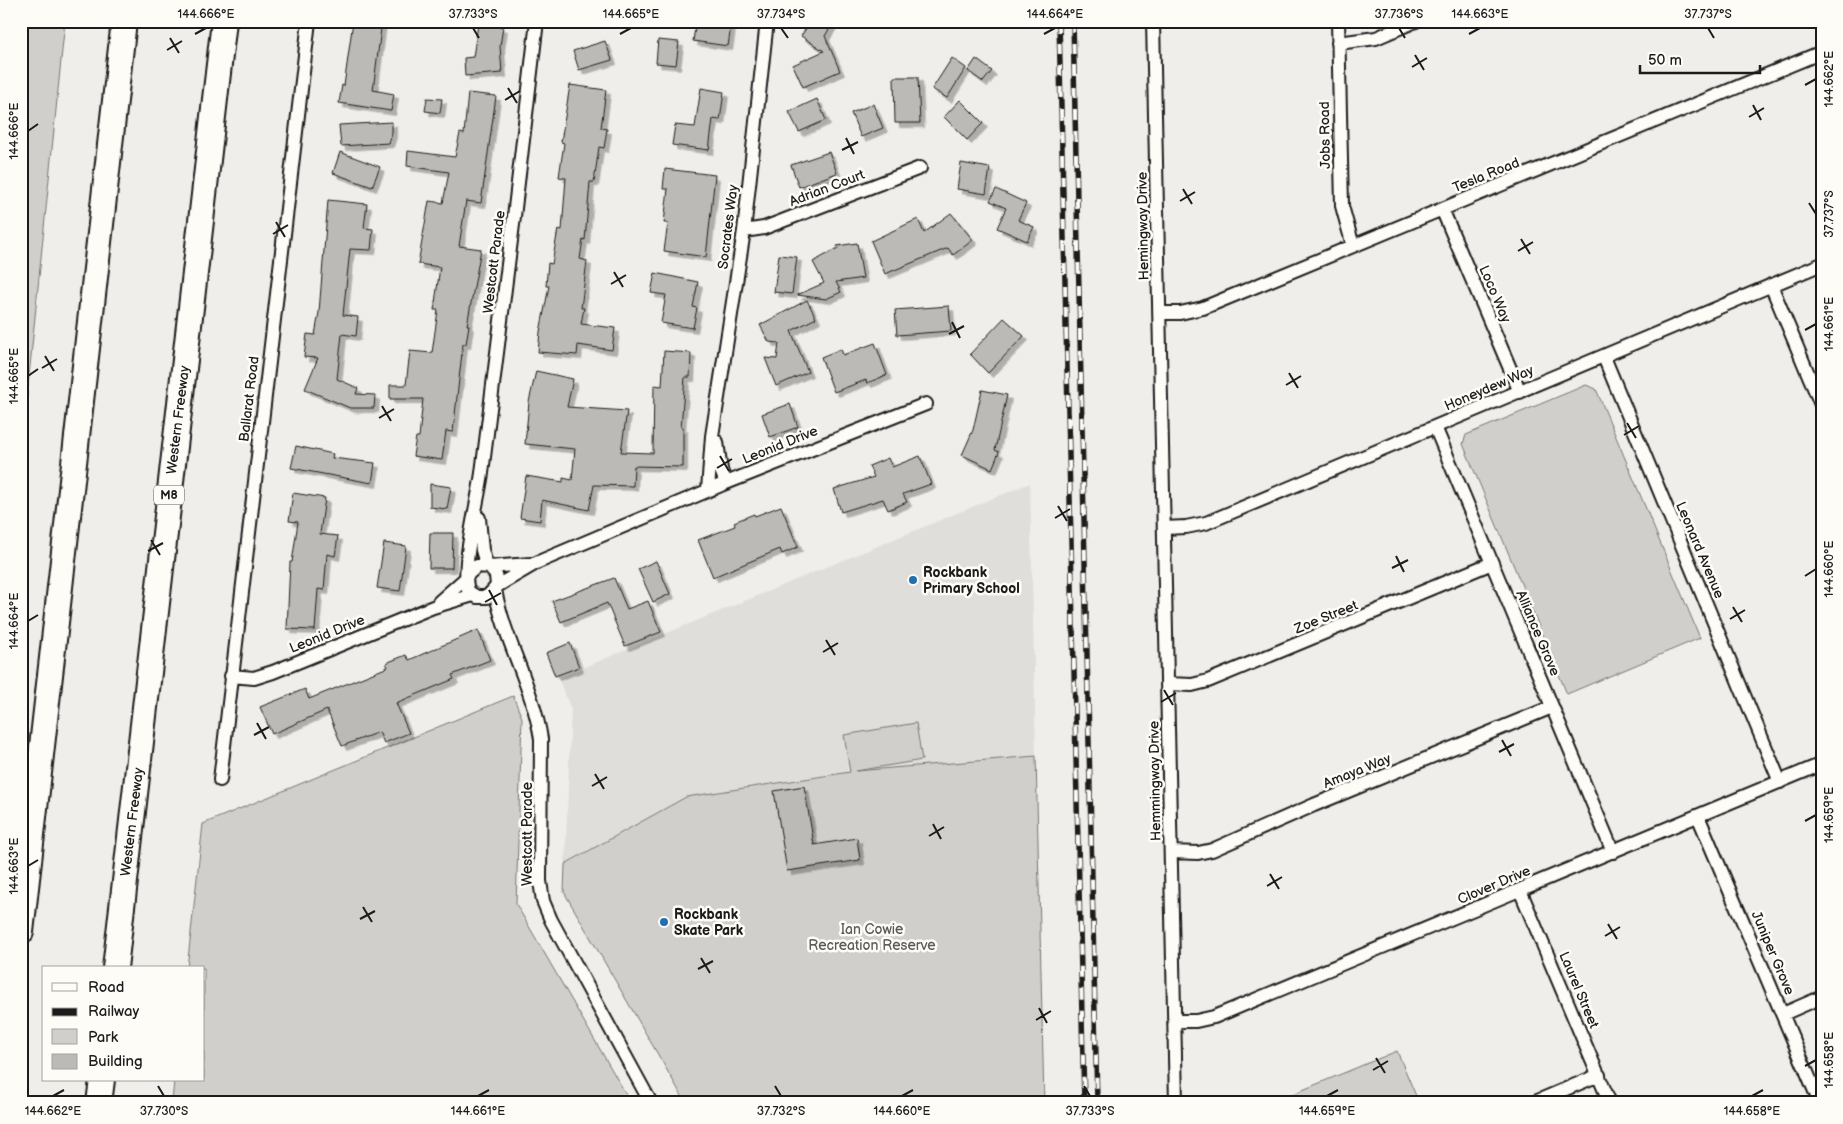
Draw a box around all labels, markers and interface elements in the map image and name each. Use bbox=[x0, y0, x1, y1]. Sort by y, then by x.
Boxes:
text: 144.666°E bbox=[178, 7, 234, 22]
text: 37.733°S bbox=[449, 7, 497, 22]
text: 144.665°E bbox=[603, 7, 659, 22]
text: 37.734°S bbox=[757, 7, 805, 22]
text: 144.664°E bbox=[1027, 7, 1083, 22]
text: 37.736°S bbox=[1375, 7, 1423, 22]
text: 144.663°E bbox=[1452, 7, 1509, 22]
text: 37.737°S bbox=[1684, 7, 1732, 22]
scale bar bbox=[1640, 42, 1760, 74]
text: 50 m bbox=[1648, 51, 1682, 70]
text: 144.662°E bbox=[1822, 51, 1837, 107]
street label: Jobs Road bbox=[1316, 101, 1334, 169]
text: 144.666°E bbox=[7, 103, 22, 159]
street label: Tesla Road bbox=[1450, 154, 1522, 196]
street label: Adrian Court bbox=[787, 166, 868, 210]
street label: Hemingway Drive bbox=[1134, 172, 1152, 280]
street label: Socrates Way bbox=[714, 183, 742, 270]
text: 37.737°S bbox=[1822, 190, 1837, 238]
street label: Westcott Parade bbox=[479, 209, 509, 315]
street label: Loco Way bbox=[1475, 263, 1515, 326]
text: 144.661°E bbox=[1822, 297, 1837, 351]
text: 144.665°E bbox=[7, 348, 22, 404]
street label: Ballarat Road bbox=[235, 355, 263, 443]
street label: Honeydew Way bbox=[1442, 361, 1537, 414]
street label: Western Freeway bbox=[163, 364, 193, 475]
street label: Leonid Drive bbox=[740, 422, 820, 468]
road number: M8 bbox=[154, 486, 184, 504]
street label: Leonard Avenue bbox=[1672, 499, 1728, 601]
text: 144.660°E bbox=[1822, 541, 1837, 597]
place label: Rockbank Primary School bbox=[923, 564, 1020, 597]
marker: Rockbank Primary School bbox=[907, 574, 919, 586]
street label: Alliance Grove bbox=[1512, 588, 1564, 678]
text: 144.664°E bbox=[7, 593, 22, 649]
street label: Zoe Street bbox=[1291, 596, 1361, 638]
street label: Leonid Drive bbox=[287, 611, 367, 657]
street label: Hemmingway Drive bbox=[1145, 721, 1165, 841]
street label: Amaya Way bbox=[1321, 749, 1394, 792]
street label: Western Freeway bbox=[117, 766, 147, 877]
street label: Westcott Parade bbox=[519, 782, 536, 886]
text: 144.659°E bbox=[1822, 787, 1837, 843]
text: 144.663°E bbox=[7, 837, 22, 894]
street label: Clover Drive bbox=[1455, 862, 1533, 908]
place label: Rockbank Skate Park bbox=[674, 906, 744, 939]
street label: Juniper Grove bbox=[1748, 908, 1798, 998]
marker: Rockbank Skate Park bbox=[658, 916, 670, 928]
park label: Ian Cowie Recreation Reserve bbox=[808, 921, 936, 954]
street label: Laurel Street bbox=[1555, 949, 1603, 1031]
legend bbox=[42, 966, 205, 1082]
text: Road bbox=[88, 978, 124, 997]
text: Railway bbox=[88, 1002, 139, 1021]
text: Park bbox=[88, 1028, 119, 1047]
text: 144.658°E bbox=[1822, 1032, 1837, 1088]
text: Building bbox=[88, 1052, 143, 1071]
text: 144.662°E bbox=[25, 1104, 81, 1119]
text: 37.730°S bbox=[140, 1104, 188, 1119]
text: 144.661°E bbox=[451, 1104, 505, 1119]
text: 37.732°S bbox=[757, 1104, 805, 1119]
text: 144.660°E bbox=[874, 1104, 930, 1119]
text: 37.733°S bbox=[1066, 1104, 1114, 1119]
text: 144.659°E bbox=[1299, 1104, 1355, 1119]
text: 144.658°E bbox=[1724, 1104, 1780, 1119]

